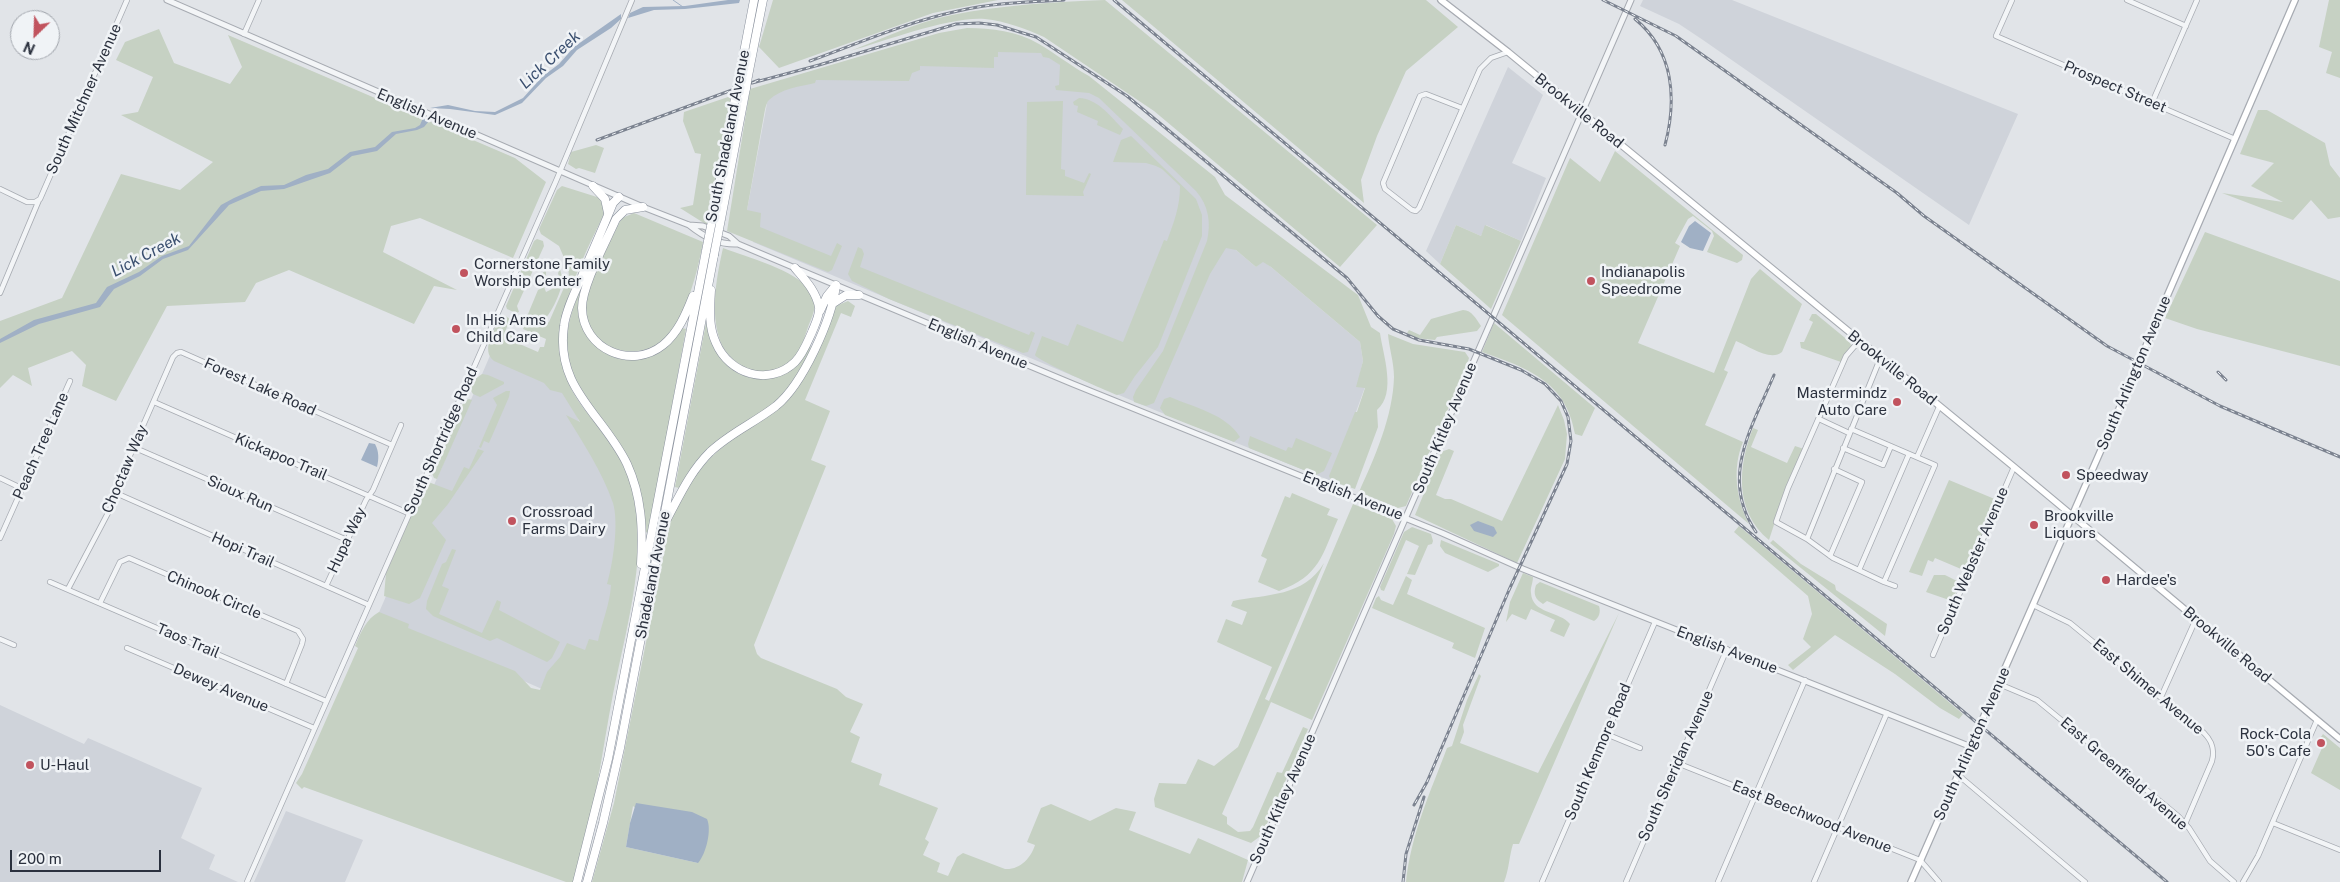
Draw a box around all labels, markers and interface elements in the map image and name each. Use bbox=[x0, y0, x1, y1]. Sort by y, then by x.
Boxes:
north arrow bbox=[10, 10, 60, 60]
street label: South Mitchner Avenue bbox=[43, 21, 125, 177]
water label: Lick Creek bbox=[516, 27, 584, 93]
text: N bbox=[21, 38, 38, 57]
street label: South Shadeland Avenue bbox=[702, 48, 754, 224]
street label: Prospect Street bbox=[2061, 57, 2169, 117]
street label: Brookville Road bbox=[1531, 70, 1627, 152]
street label: English Avenue bbox=[374, 85, 480, 143]
water label: Lick Creek bbox=[108, 229, 184, 281]
place label: Cornerstone Family Worship Center bbox=[474, 255, 610, 290]
place label: Indianapolis Speedrome bbox=[1601, 263, 1685, 298]
marker: Cornerstone Family Worship Center bbox=[458, 267, 470, 279]
marker: Indianapolis Speedrome bbox=[1585, 275, 1597, 287]
street label: South Arlington Avenue bbox=[2093, 293, 2175, 453]
place label: In His Arms Child Care bbox=[466, 311, 546, 346]
street label: English Avenue bbox=[925, 315, 1031, 373]
marker: In His Arms Child Care bbox=[450, 323, 462, 335]
street label: Brookville Road bbox=[1844, 327, 1940, 409]
street label: Forest Lake Road bbox=[201, 354, 319, 420]
street label: South Kitley Avenue bbox=[1409, 360, 1481, 496]
street label: South Shortridge Road bbox=[400, 365, 482, 517]
place label: Mastermindz Auto Care bbox=[1797, 384, 1887, 419]
street label: Peach Tree Lane bbox=[9, 390, 73, 502]
marker: Mastermindz Auto Care bbox=[1891, 396, 1903, 408]
street label: Choctaw Way bbox=[98, 422, 152, 516]
street label: Kickapoo Trail bbox=[232, 429, 330, 485]
place label: Speedway bbox=[2076, 466, 2149, 484]
street label: English Avenue bbox=[1300, 468, 1406, 524]
marker: Speedway bbox=[2060, 469, 2072, 481]
street label: Sioux Run bbox=[204, 471, 276, 517]
street label: South Webster Avenue bbox=[1934, 484, 2012, 638]
place label: Crossroad Farms Dairy bbox=[522, 503, 606, 538]
street label: Hupa Way bbox=[324, 504, 370, 576]
place label: Brookville Liquors bbox=[2044, 507, 2114, 542]
street label: Shadeland Avenue bbox=[632, 510, 674, 640]
marker: Crossroad Farms Dairy bbox=[506, 515, 518, 527]
marker: Brookville Liquors bbox=[2028, 519, 2040, 531]
street label: Hopi Trail bbox=[209, 528, 277, 572]
street label: Chinook Circle bbox=[164, 567, 264, 623]
place label: Hardee's bbox=[2116, 571, 2177, 589]
marker: Hardee's bbox=[2100, 574, 2112, 586]
street label: Brookville Road bbox=[2179, 603, 2275, 687]
street label: Taos Trail bbox=[154, 620, 222, 662]
street label: English Avenue bbox=[1674, 622, 1780, 678]
street label: East Shimer Avenue bbox=[2089, 635, 2207, 739]
street label: Dewey Avenue bbox=[171, 660, 271, 716]
street label: South Arlington Avenue bbox=[1930, 664, 2014, 824]
street label: South Kenmore Road bbox=[1561, 681, 1635, 823]
street label: South Sheridan Avenue bbox=[1635, 688, 1717, 844]
street label: East Greenfield Avenue bbox=[2057, 714, 2191, 834]
place label: Rock-Cola 50's Cafe bbox=[2239, 725, 2311, 760]
street label: South Kitley Avenue bbox=[1246, 731, 1320, 867]
marker: Rock-Cola 50's Cafe bbox=[2315, 737, 2327, 749]
place label: U-Haul bbox=[40, 756, 89, 774]
marker: U-Haul bbox=[24, 759, 36, 771]
street label: East Beechwood Avenue bbox=[1730, 777, 1894, 857]
scale bar bbox=[12, 840, 164, 872]
text: 200 m bbox=[18, 850, 62, 867]

